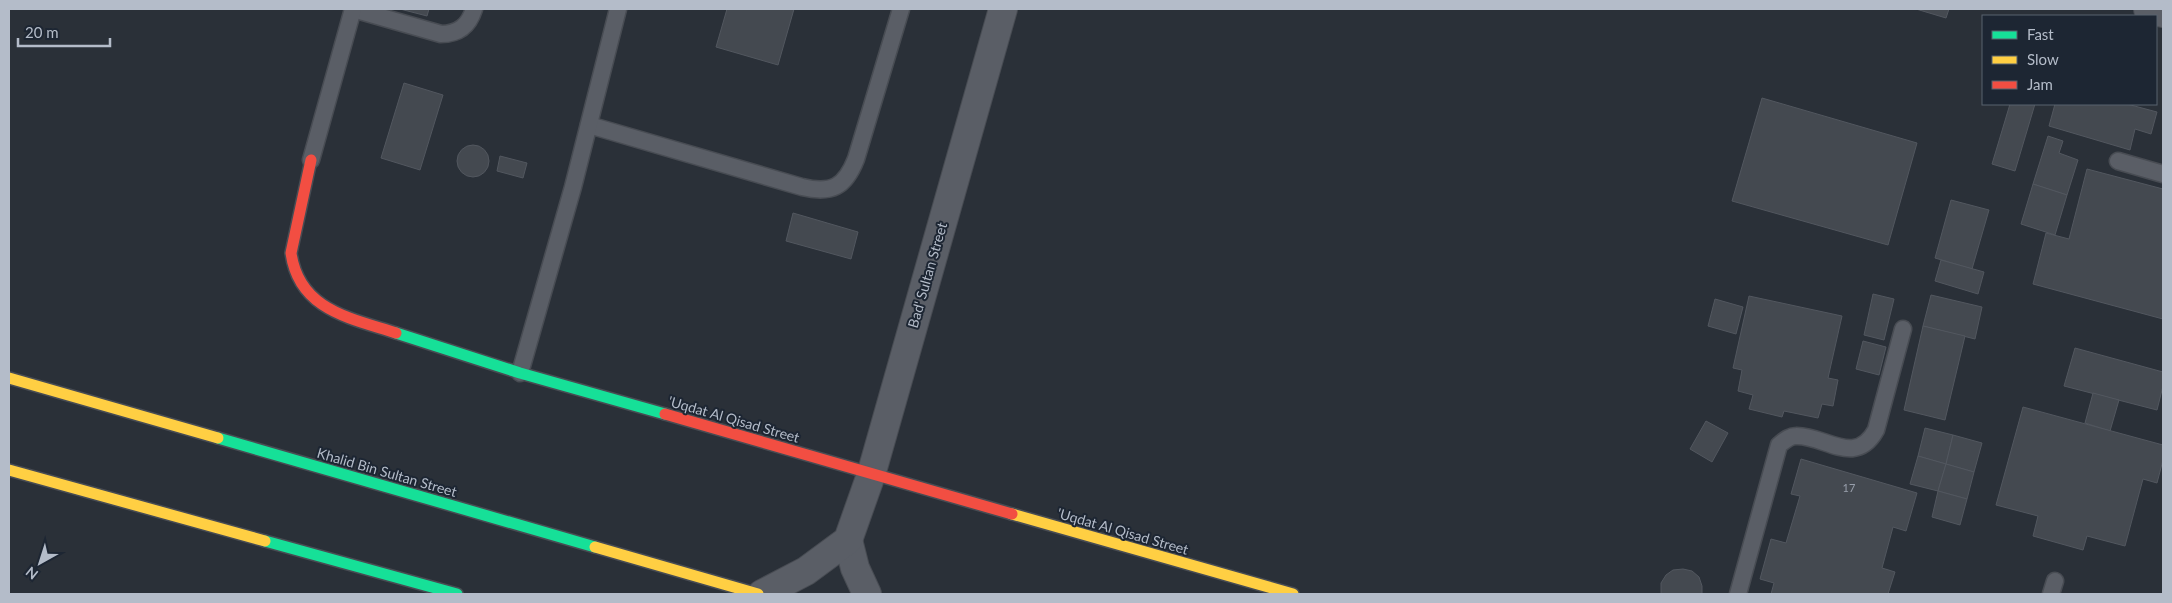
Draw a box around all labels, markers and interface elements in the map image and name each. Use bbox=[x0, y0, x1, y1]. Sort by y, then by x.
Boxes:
scale bar bbox=[18, 15, 110, 47]
legend bbox=[1982, 15, 2157, 105]
text: 20 m bbox=[25, 23, 59, 41]
text: Fast bbox=[2027, 25, 2054, 43]
text: Slow bbox=[2027, 50, 2059, 68]
text: Jam bbox=[2027, 75, 2053, 93]
street label: Bad' Sultan Street bbox=[904, 220, 950, 330]
street label: 'Uqdat Al Qisad Street bbox=[666, 392, 802, 446]
street label: Khalid Bin Sultan Street bbox=[315, 444, 459, 500]
house number: 17 bbox=[1843, 481, 1855, 494]
street label: 'Uqdat Al Qisad Street bbox=[1055, 504, 1191, 558]
north arrow bbox=[15, 538, 65, 588]
text: N bbox=[22, 563, 41, 583]

